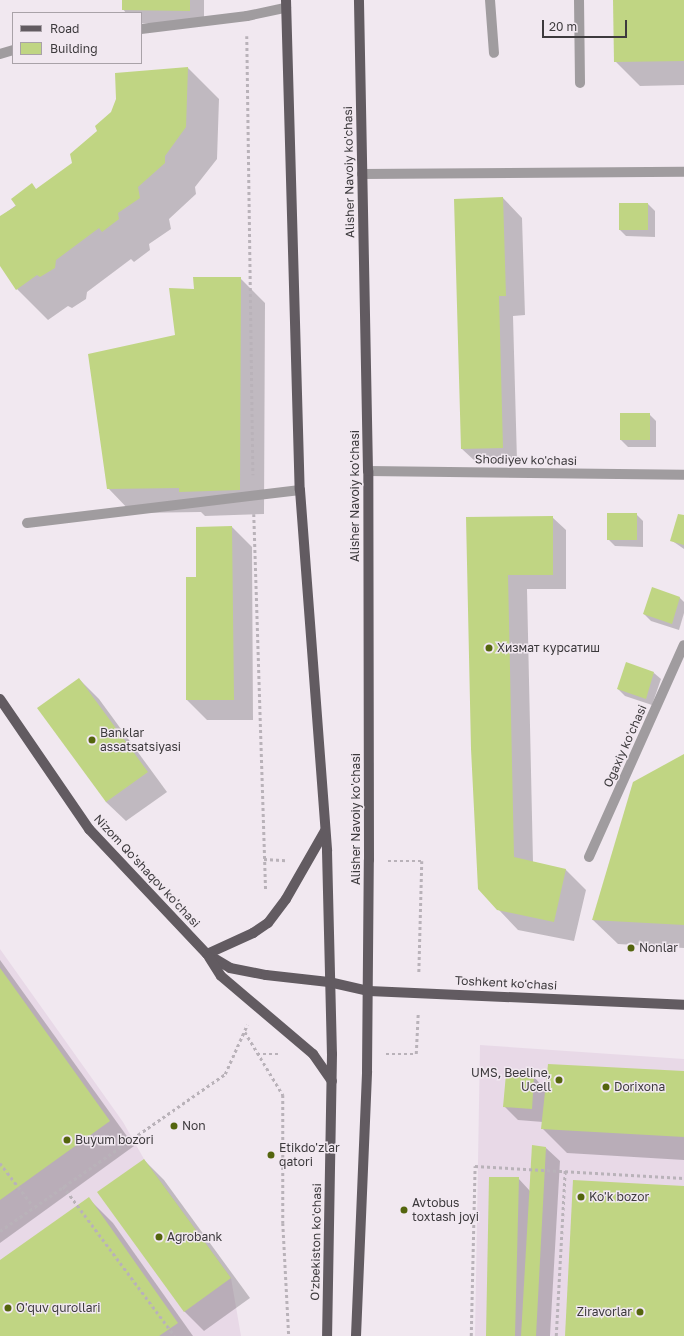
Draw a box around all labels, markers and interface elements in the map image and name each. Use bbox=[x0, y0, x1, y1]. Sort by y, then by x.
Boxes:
legend bbox=[12, 12, 142, 64]
scale bar bbox=[544, 12, 629, 38]
text: 20 m bbox=[549, 19, 577, 34]
text: Road bbox=[50, 21, 79, 36]
text: Building bbox=[50, 41, 98, 56]
street label: Alisher Navoiy ko'chasi bbox=[341, 106, 357, 238]
street label: Alisher Navoiy ko'chasi bbox=[348, 430, 362, 562]
street label: Shodiyev ko'chasi bbox=[475, 452, 577, 468]
place label: Хизмат курсатиш bbox=[497, 641, 600, 655]
marker: Хизмат курсатиш bbox=[484, 643, 494, 653]
street label: Ogaxiy ko'chasi bbox=[600, 702, 650, 790]
place label: Banklar assatsatsiyasi bbox=[100, 726, 181, 754]
marker: Banklar assatsatsiyasi bbox=[87, 735, 97, 745]
street label: Alisher Navoiy ko'chasi bbox=[349, 753, 363, 885]
street label: Nizom Qo'shaqov ko'chasi bbox=[91, 812, 203, 930]
place label: Nonlar bbox=[639, 941, 678, 955]
marker: Nonlar bbox=[626, 943, 636, 953]
street label: Toshkent ko'chasi bbox=[455, 973, 557, 993]
place label: UMS, Beeline, Ucell bbox=[471, 1066, 551, 1094]
marker: UMS, Beeline, Ucell bbox=[554, 1075, 564, 1085]
place label: Dorixona bbox=[614, 1080, 665, 1094]
marker: Dorixona bbox=[601, 1082, 611, 1092]
place label: Non bbox=[182, 1119, 206, 1133]
marker: Non bbox=[169, 1121, 179, 1131]
place label: Buyum bozori bbox=[75, 1133, 154, 1147]
marker: Buyum bozori bbox=[62, 1135, 72, 1145]
place label: Etikdo'zlar qatori bbox=[279, 1141, 340, 1169]
marker: Etikdo'zlar qatori bbox=[266, 1150, 276, 1160]
street label: O'zbekiston ko'chasi bbox=[308, 1183, 324, 1301]
place label: Ko'k bozor bbox=[589, 1190, 649, 1204]
marker: Ko'k bozor bbox=[576, 1192, 586, 1202]
place label: Avtobus toxtash joyi bbox=[412, 1196, 479, 1224]
marker: Avtobus toxtash joyi bbox=[399, 1205, 409, 1215]
place label: Agrobank bbox=[167, 1230, 222, 1244]
marker: Agrobank bbox=[154, 1232, 164, 1242]
place label: O'quv qurollari bbox=[16, 1301, 101, 1315]
marker: O'quv qurollari bbox=[3, 1303, 13, 1313]
place label: Ziravorlar bbox=[577, 1305, 632, 1319]
marker: Ziravorlar bbox=[635, 1307, 645, 1317]

